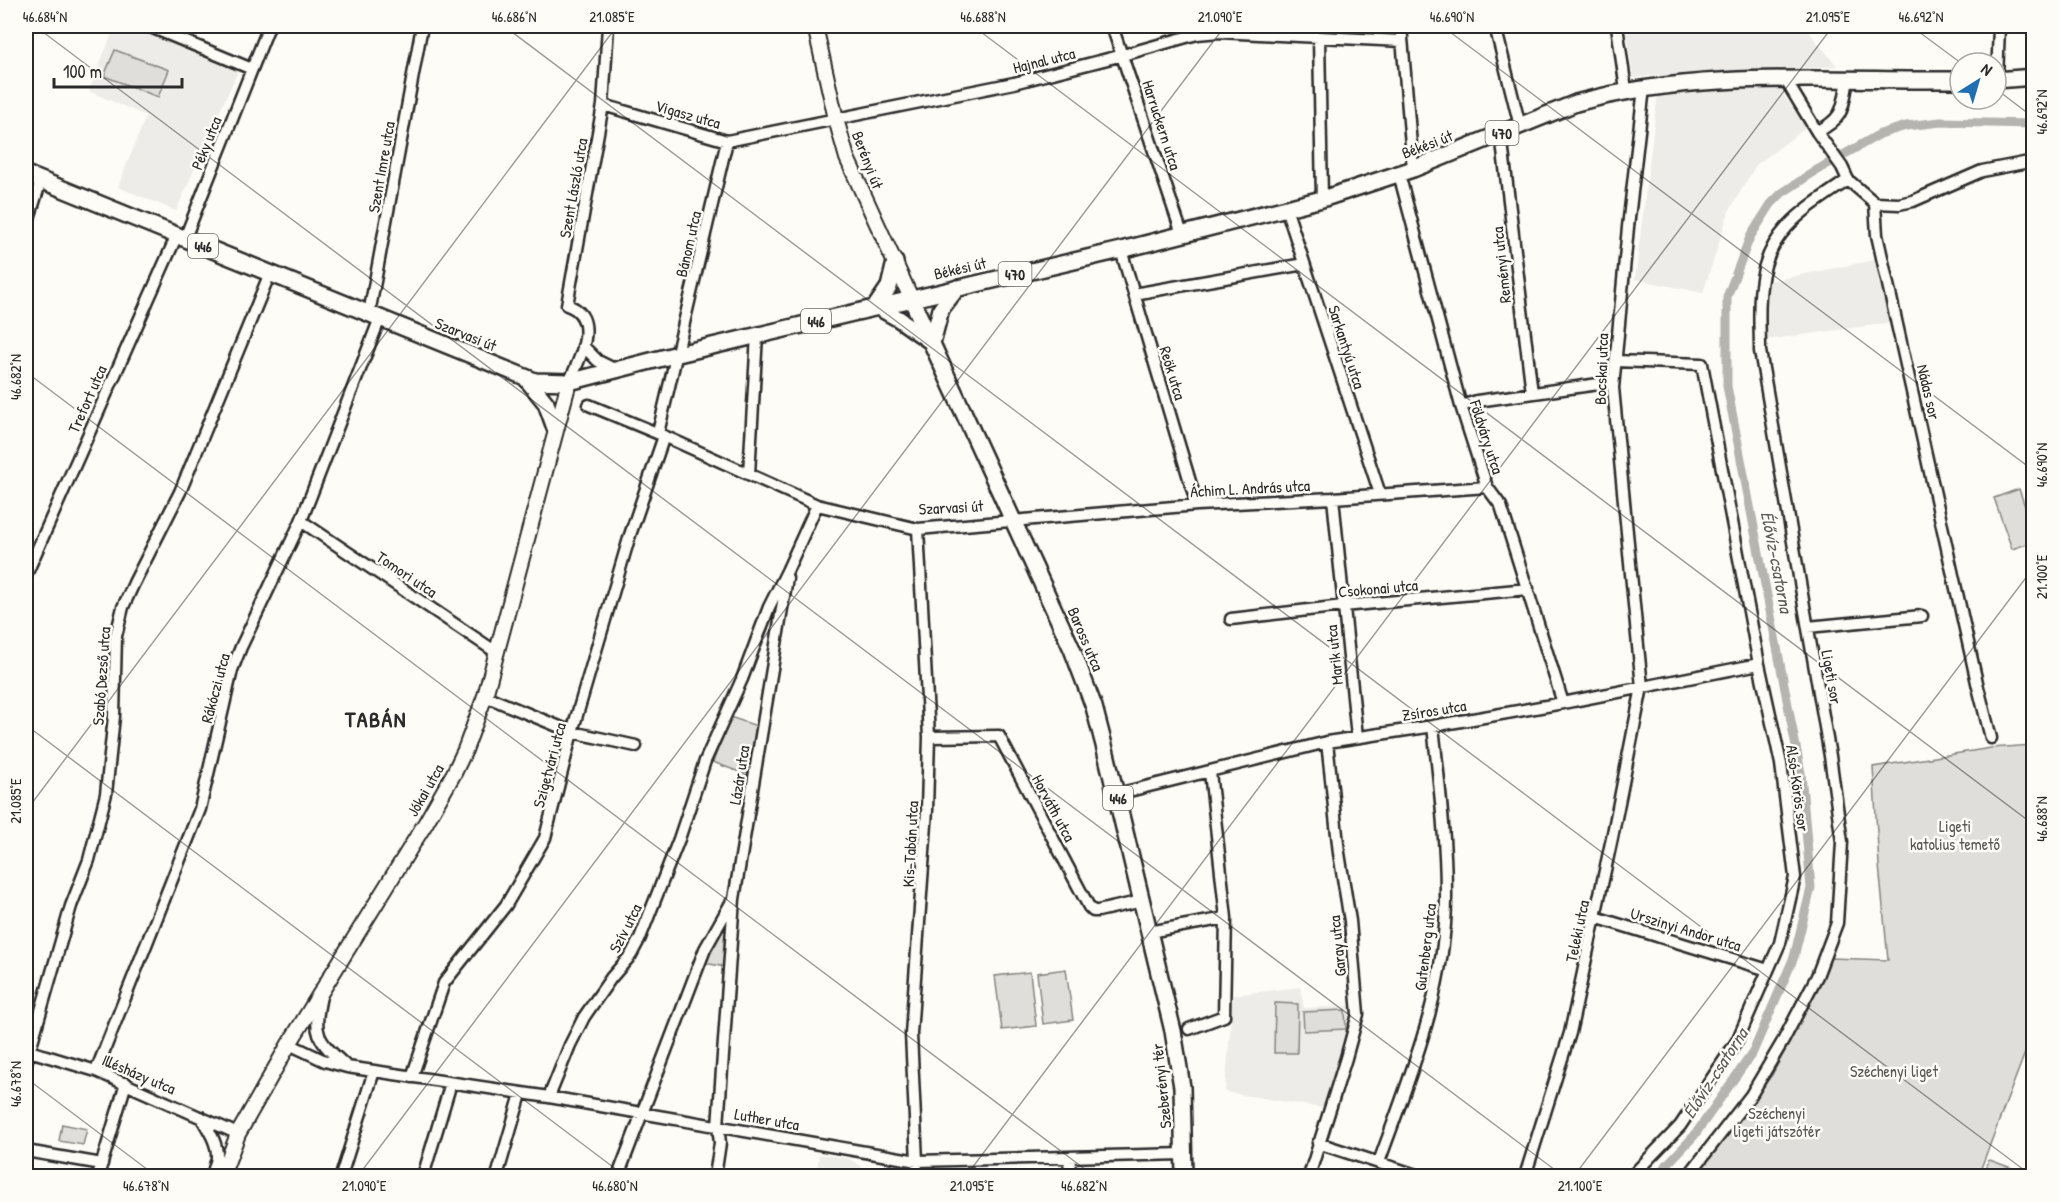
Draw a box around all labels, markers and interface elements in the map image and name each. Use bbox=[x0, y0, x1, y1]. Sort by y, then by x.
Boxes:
text: 46.684°N bbox=[23, 6, 67, 27]
text: 46.686°N bbox=[492, 6, 536, 27]
text: 21.085°E bbox=[589, 6, 635, 27]
text: 46.688°N bbox=[960, 6, 1006, 27]
text: 21.090°E bbox=[1198, 6, 1243, 27]
text: 46.690°N bbox=[1430, 6, 1474, 27]
text: 21.095°E bbox=[1806, 6, 1851, 27]
text: 46.692°N bbox=[1899, 6, 1943, 27]
street label: Hajnal utca bbox=[1011, 42, 1077, 78]
scale bar bbox=[54, 51, 182, 89]
north arrow bbox=[1948, 51, 2008, 111]
text: N bbox=[1977, 58, 1997, 81]
text: 100 m bbox=[63, 59, 102, 84]
street label: Harruckern utca bbox=[1137, 77, 1187, 173]
text: 46.692°N bbox=[2031, 90, 2052, 134]
street label: Vigasz utca bbox=[653, 94, 723, 134]
street label: Péky utca bbox=[185, 113, 227, 173]
street label: Szent Imre utca bbox=[362, 120, 400, 214]
road number: 470 bbox=[1486, 121, 1518, 145]
street label: Békési út bbox=[1398, 124, 1456, 164]
street label: Berényi út bbox=[847, 128, 889, 192]
street label: Szent László utca bbox=[553, 136, 593, 240]
street label: Bánom utca bbox=[670, 209, 706, 279]
street label: Reményi utca bbox=[1486, 226, 1516, 304]
road number: 446 bbox=[188, 234, 218, 258]
street label: Békési út bbox=[932, 251, 989, 285]
road number: 470 bbox=[998, 262, 1032, 286]
street label: Sarkantyú utca bbox=[1323, 302, 1371, 392]
road number: 446 bbox=[801, 309, 831, 333]
street label: Szarvasi út bbox=[432, 312, 501, 356]
street label: Bocskai utca bbox=[1589, 333, 1613, 405]
street label: Reök utca bbox=[1154, 344, 1192, 402]
text: 46.682°N bbox=[5, 354, 26, 400]
street label: Trefort utca bbox=[62, 362, 112, 436]
street label: Nádas sor bbox=[1912, 362, 1946, 422]
street label: Földváry utca bbox=[1464, 396, 1509, 477]
text: 46.690°N bbox=[2031, 443, 2052, 487]
street label: Áchim L. András utca bbox=[1190, 474, 1310, 502]
street label: Szarvasi út bbox=[918, 494, 984, 520]
water label: Élővíz-csatorna bbox=[1755, 509, 1799, 617]
street label: Tomori utca bbox=[372, 546, 442, 602]
text: 21.100°E bbox=[2031, 554, 2052, 599]
street label: Csokonai utca bbox=[1337, 574, 1419, 602]
street label: Baross utca bbox=[1063, 604, 1109, 674]
street label: Marik utca bbox=[1320, 624, 1348, 686]
street label: Szabó Dezső utca bbox=[87, 626, 115, 726]
street label: Ligeti sor bbox=[1816, 648, 1848, 706]
street label: Rákóczi utca bbox=[195, 651, 235, 725]
street label: Zsíros utca bbox=[1400, 694, 1468, 726]
district label: TABÁN bbox=[344, 704, 407, 734]
street label: Szigetvári utca bbox=[527, 720, 571, 810]
street label: Alsó-Körös sor bbox=[1781, 743, 1815, 833]
street label: Lázár utca bbox=[723, 744, 755, 806]
street label: Jókai utca bbox=[401, 760, 449, 820]
street label: Horváth utca bbox=[1027, 771, 1081, 845]
text: 21.085°E bbox=[5, 778, 26, 824]
road number: 446 bbox=[1103, 786, 1133, 810]
text: 46.688°N bbox=[2031, 796, 2052, 842]
street label: Kis-Tabán utca bbox=[897, 800, 923, 888]
park label: Ligeti katolius temető bbox=[1910, 815, 2001, 855]
street label: Teleki utca bbox=[1560, 898, 1594, 964]
street label: Szív utca bbox=[603, 900, 647, 956]
street label: Gutenberg utca bbox=[1409, 902, 1441, 992]
street label: Urszinyi Andor utca bbox=[1628, 902, 1744, 956]
street label: Garay utca bbox=[1323, 914, 1351, 978]
water label: Élővíz-csatorna bbox=[1677, 1021, 1755, 1123]
street label: Szeberényi tér bbox=[1146, 1042, 1176, 1130]
street label: Illésházy utca bbox=[99, 1049, 179, 1099]
park label: Széchenyi liget bbox=[1850, 1060, 1938, 1082]
text: 46.678°N bbox=[5, 1061, 26, 1107]
park label: Széchenyi ligeti játszótér bbox=[1733, 1102, 1821, 1142]
street label: Luther utca bbox=[733, 1103, 801, 1135]
text: 46.678°N bbox=[123, 1175, 169, 1196]
text: 21.090°E bbox=[342, 1175, 387, 1196]
text: 46.680°N bbox=[592, 1175, 638, 1196]
text: 21.095°E bbox=[950, 1175, 995, 1196]
text: 46.682°N bbox=[1061, 1175, 1107, 1196]
text: 21.100°E bbox=[1558, 1175, 1603, 1196]

